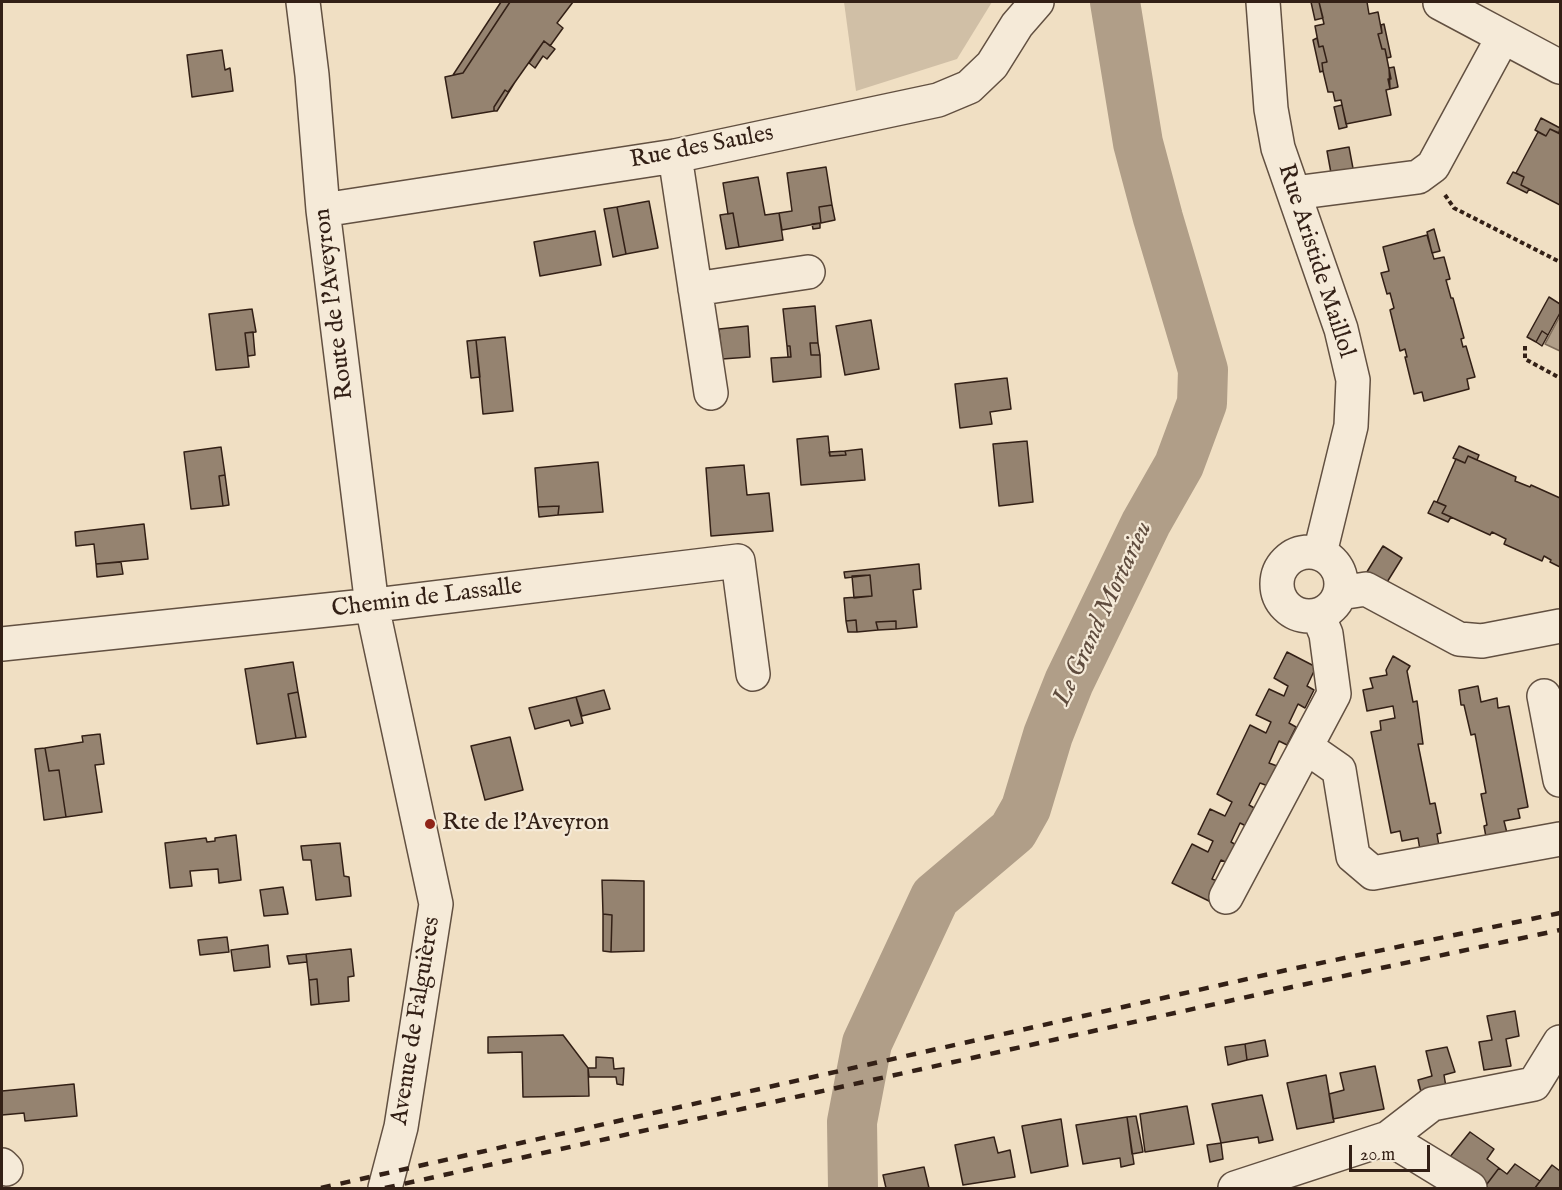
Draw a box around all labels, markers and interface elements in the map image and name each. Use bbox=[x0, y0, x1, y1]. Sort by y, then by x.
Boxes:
street label: Rue des Saules bbox=[628, 120, 776, 176]
street label: Rue Aristide Maillol bbox=[1270, 160, 1360, 362]
street label: Route de l'Aveyron bbox=[309, 207, 361, 401]
water label: Le Grand Mortarieu bbox=[1048, 517, 1160, 711]
street label: Chemin de Lassalle bbox=[330, 573, 524, 625]
place label: Rte de l'Aveyron bbox=[442, 810, 609, 838]
marker: Rte de l'Aveyron bbox=[423, 817, 437, 831]
street label: Avenue de Falguières bbox=[386, 915, 448, 1127]
scale bar bbox=[1352, 1133, 1433, 1171]
text: 20 m bbox=[1360, 1144, 1395, 1167]

